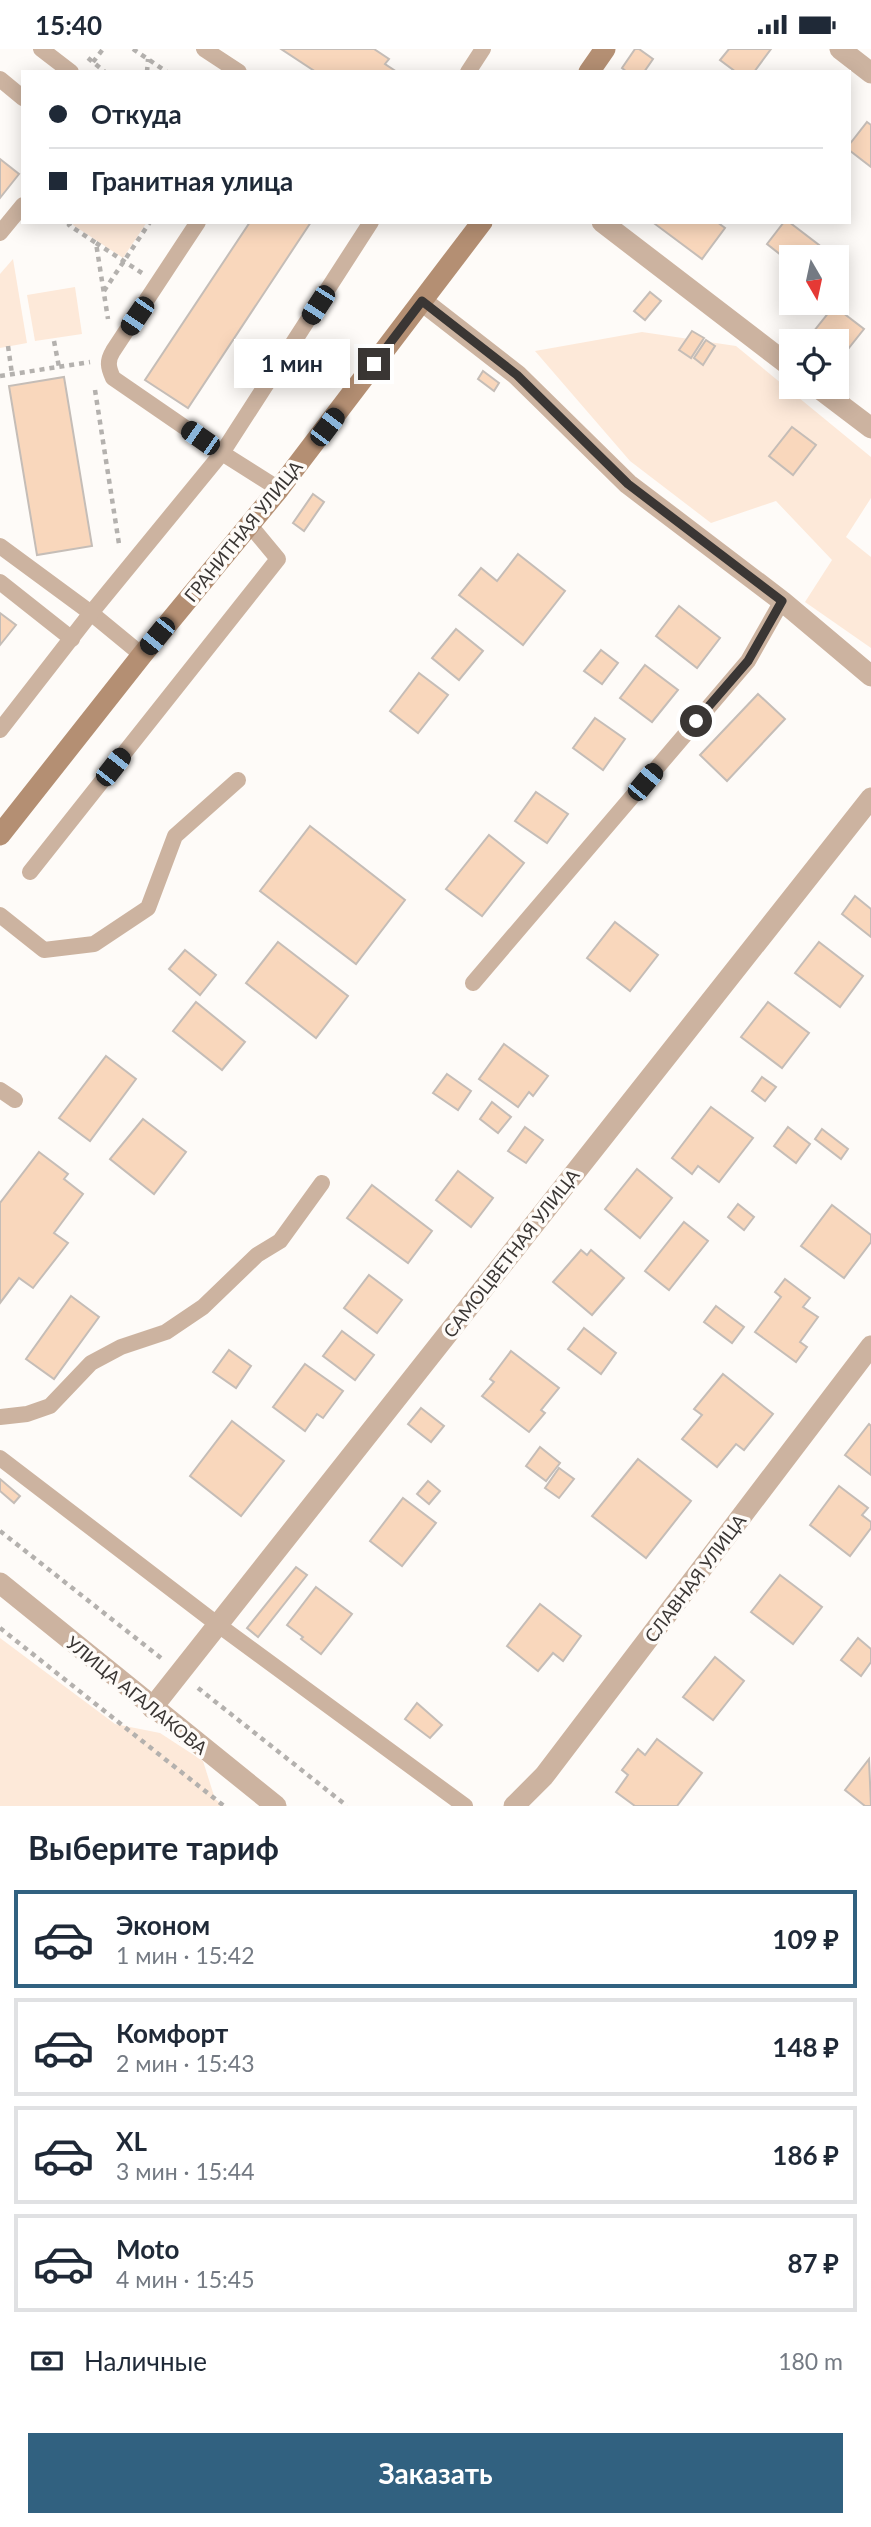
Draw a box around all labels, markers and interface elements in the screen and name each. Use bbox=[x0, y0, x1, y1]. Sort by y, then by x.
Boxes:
text: 15:40 bbox=[35, 9, 102, 41]
text: Откуда bbox=[91, 98, 182, 130]
text: Гранитная улица bbox=[91, 165, 293, 197]
north arrow bbox=[779, 245, 849, 315]
map controls bbox=[779, 245, 849, 399]
car bbox=[298, 282, 339, 328]
car bbox=[117, 293, 158, 339]
button: locate bbox=[779, 329, 849, 399]
callout: 1 мин bbox=[234, 339, 350, 389]
route end bbox=[358, 348, 390, 380]
text: 1 мин bbox=[261, 349, 323, 377]
car bbox=[306, 404, 349, 450]
car bbox=[177, 417, 224, 459]
street label: ГРАНИТНАЯ УЛИЦА bbox=[179, 455, 307, 606]
car bbox=[136, 613, 179, 659]
route start bbox=[680, 705, 712, 737]
car bbox=[92, 744, 135, 790]
car bbox=[624, 759, 667, 805]
street label: САМОЦВЕТНАЯ УЛИЦА bbox=[438, 1164, 584, 1342]
street label: СЛАВНАЯ УЛИЦА bbox=[640, 1509, 751, 1646]
street label: УЛИЦА АГАЛАКОВА bbox=[62, 1631, 213, 1759]
text: Выберите тариф bbox=[28, 1828, 279, 1867]
icon: car bbox=[32, 1908, 95, 1971]
text: Эконом bbox=[116, 1909, 210, 1941]
text: 109 ₽ bbox=[772, 1923, 839, 1955]
text: 1 мин · 15:42 bbox=[116, 1941, 255, 1969]
icon: car bbox=[32, 2016, 95, 2079]
text: Комфорт bbox=[116, 2017, 228, 2049]
text: 148 ₽ bbox=[772, 2031, 839, 2063]
text: 2 мин · 15:43 bbox=[116, 2049, 255, 2077]
icon: car bbox=[32, 2124, 95, 2187]
text: XL bbox=[116, 2125, 147, 2157]
text: 186 ₽ bbox=[772, 2139, 839, 2171]
text: 3 мин · 15:44 bbox=[116, 2157, 255, 2185]
icon: car bbox=[32, 2232, 95, 2295]
text: Moto bbox=[116, 2233, 179, 2265]
text: 87 ₽ bbox=[787, 2247, 839, 2279]
text: 4 мин · 15:45 bbox=[116, 2265, 255, 2293]
icon: cash bbox=[28, 2342, 66, 2380]
text: Наличные bbox=[84, 2345, 207, 2377]
text: 180 m bbox=[778, 2347, 843, 2375]
button: Заказать bbox=[28, 2433, 843, 2513]

